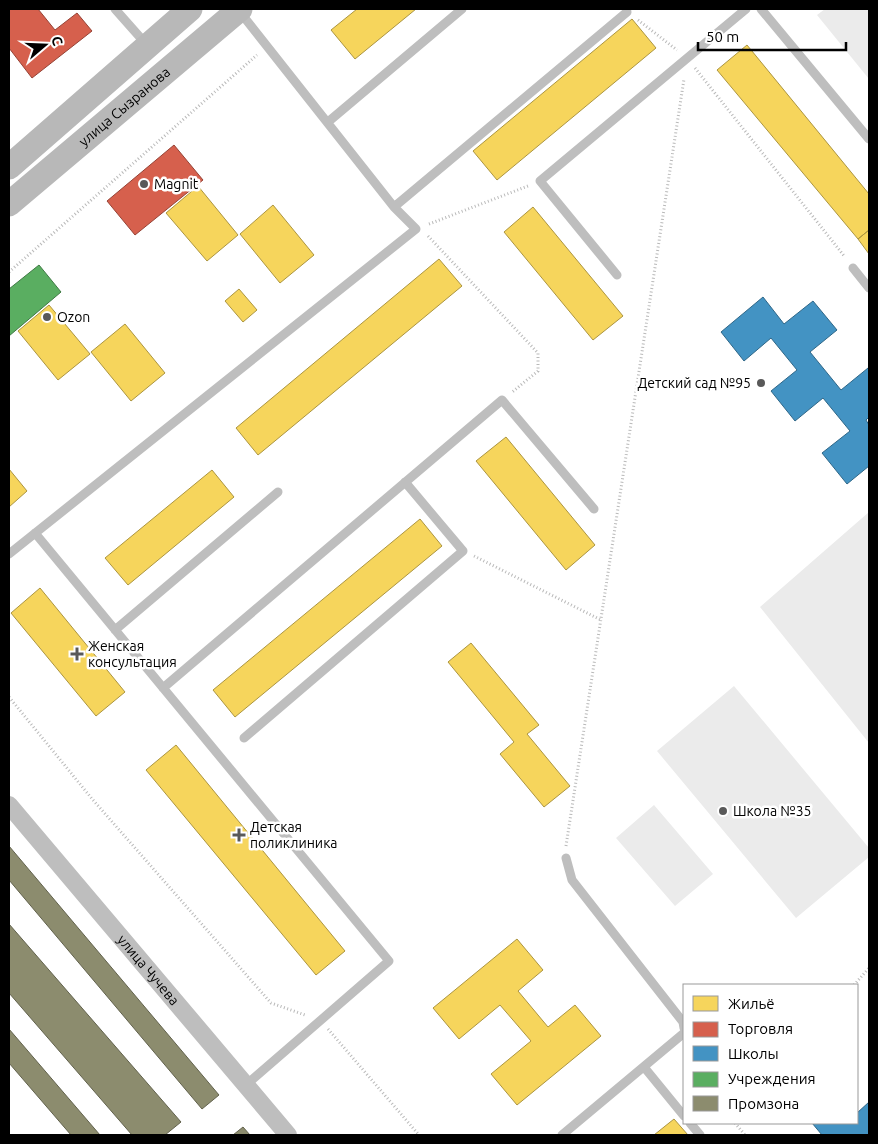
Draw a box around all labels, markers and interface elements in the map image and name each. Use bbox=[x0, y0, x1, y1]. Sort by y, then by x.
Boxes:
north arrow bbox=[20, 20, 70, 70]
scale bar bbox=[698, 20, 846, 52]
text: 50 m bbox=[706, 28, 739, 45]
text: С bbox=[48, 34, 66, 48]
street label: улица Сызранова bbox=[76, 64, 173, 149]
place label: Magnit bbox=[154, 176, 199, 192]
marker: Magnit bbox=[138, 178, 150, 190]
place label: Ozon bbox=[57, 309, 90, 325]
marker: Ozon bbox=[41, 311, 53, 323]
place label: Детский сад №95 bbox=[637, 375, 751, 391]
marker: Детский сад №95 bbox=[755, 377, 767, 389]
place label: Женская консультация bbox=[88, 638, 177, 670]
marker: Женская консультация bbox=[70, 647, 84, 661]
place label: Школа №35 bbox=[733, 803, 812, 819]
marker: Школа №35 bbox=[717, 805, 729, 817]
place label: Детская поликлиника bbox=[250, 819, 338, 851]
marker: Детская поликлиника bbox=[232, 828, 246, 842]
street label: улица Чучева bbox=[114, 932, 183, 1008]
legend bbox=[683, 984, 858, 1124]
text: Жильё bbox=[728, 995, 775, 1012]
text: Торговля bbox=[728, 1020, 793, 1037]
text: Школы bbox=[728, 1045, 779, 1062]
text: Учреждения bbox=[728, 1070, 816, 1087]
text: Промзона bbox=[728, 1095, 799, 1112]

